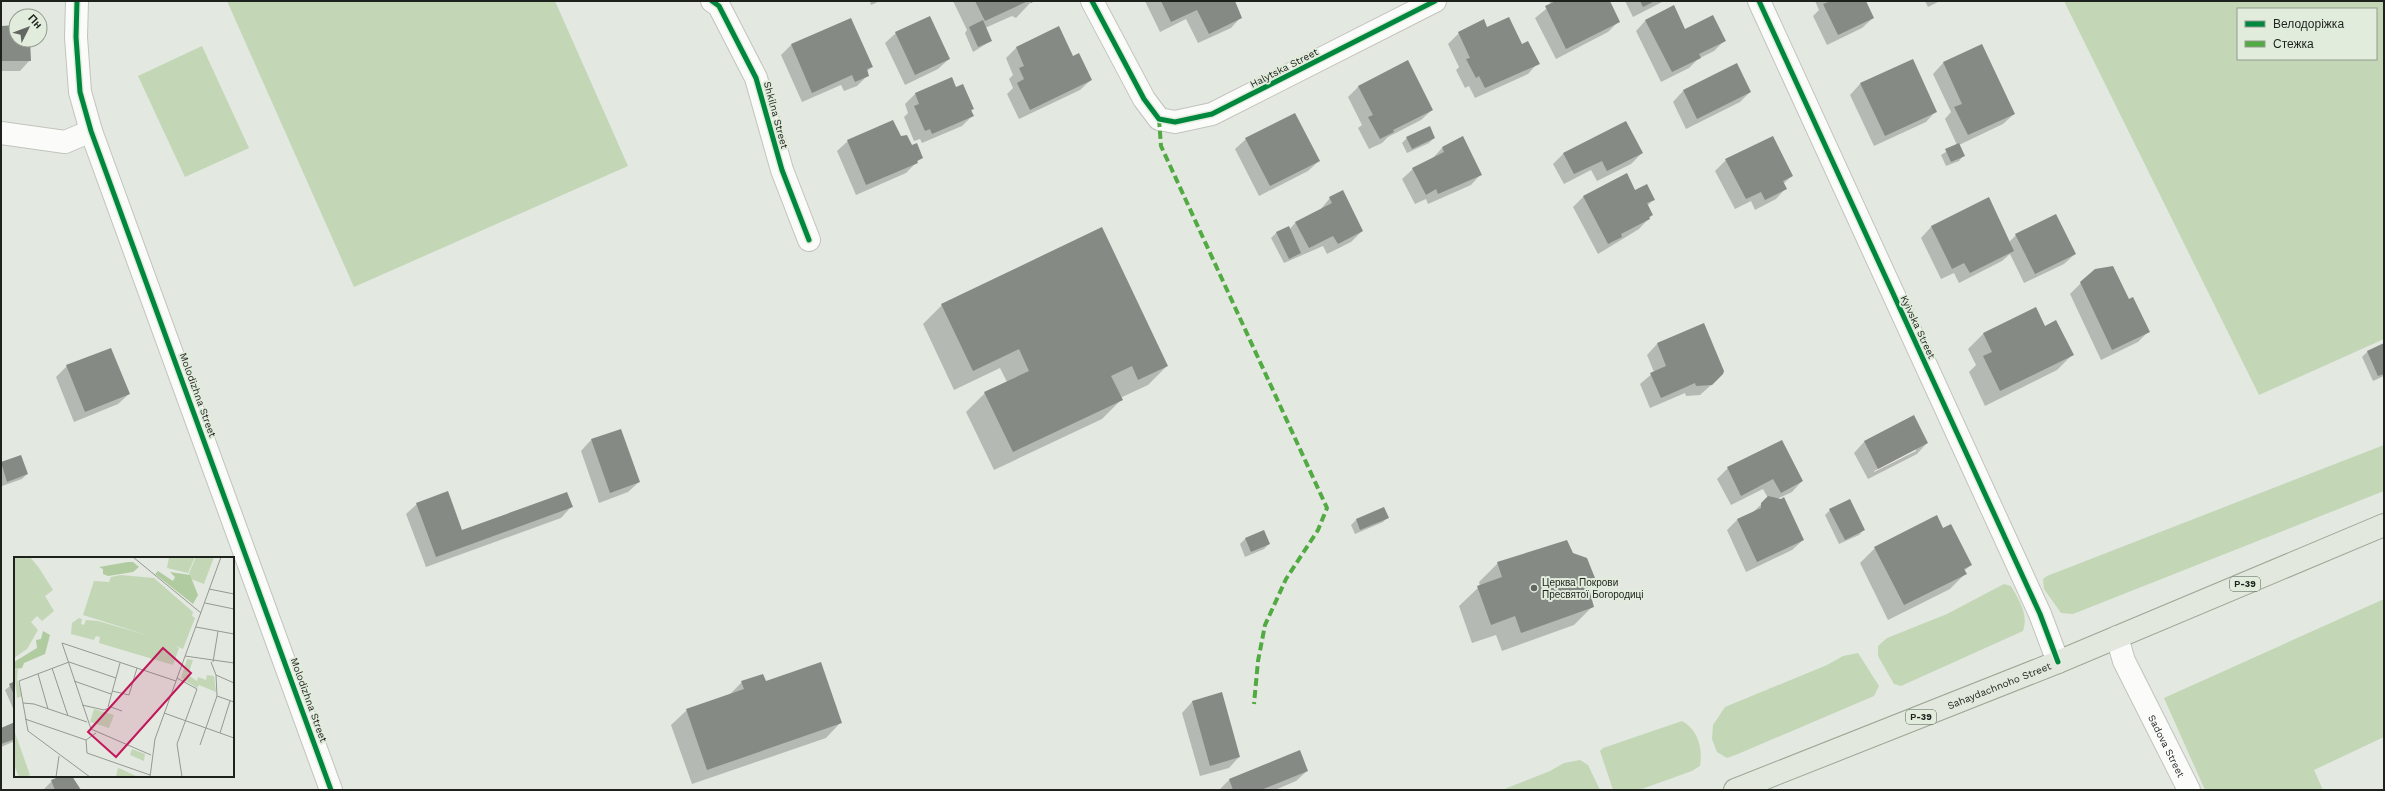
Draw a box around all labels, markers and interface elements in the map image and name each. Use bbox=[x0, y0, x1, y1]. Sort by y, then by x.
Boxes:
north arrow bbox=[8, 8, 48, 48]
legend bbox=[2237, 8, 2377, 60]
text: Пн bbox=[25, 12, 45, 31]
text: Велодоріжка bbox=[2273, 17, 2344, 31]
text: Стежка bbox=[2273, 37, 2314, 51]
street label: Halytska Street bbox=[1248, 46, 1321, 90]
street label: Shkilna Street bbox=[762, 80, 790, 151]
street label: Kyivska Street bbox=[1898, 294, 1938, 361]
street label: Molodizhna Street bbox=[178, 351, 219, 440]
inset map bbox=[14, 557, 234, 777]
place label: Церква Покрови Пресвятої Богородиці bbox=[1542, 577, 1644, 600]
road number: Р-39 bbox=[2230, 577, 2260, 591]
marker: Церква Покрови Пресвятої Богородиці bbox=[1529, 583, 1539, 593]
street label: Molodizhna Street bbox=[289, 656, 330, 745]
street label: Sahaydachnoho Street bbox=[1946, 660, 2053, 711]
road number: Р-39 bbox=[1906, 710, 1936, 724]
street label: Sadova Street bbox=[2146, 713, 2187, 780]

